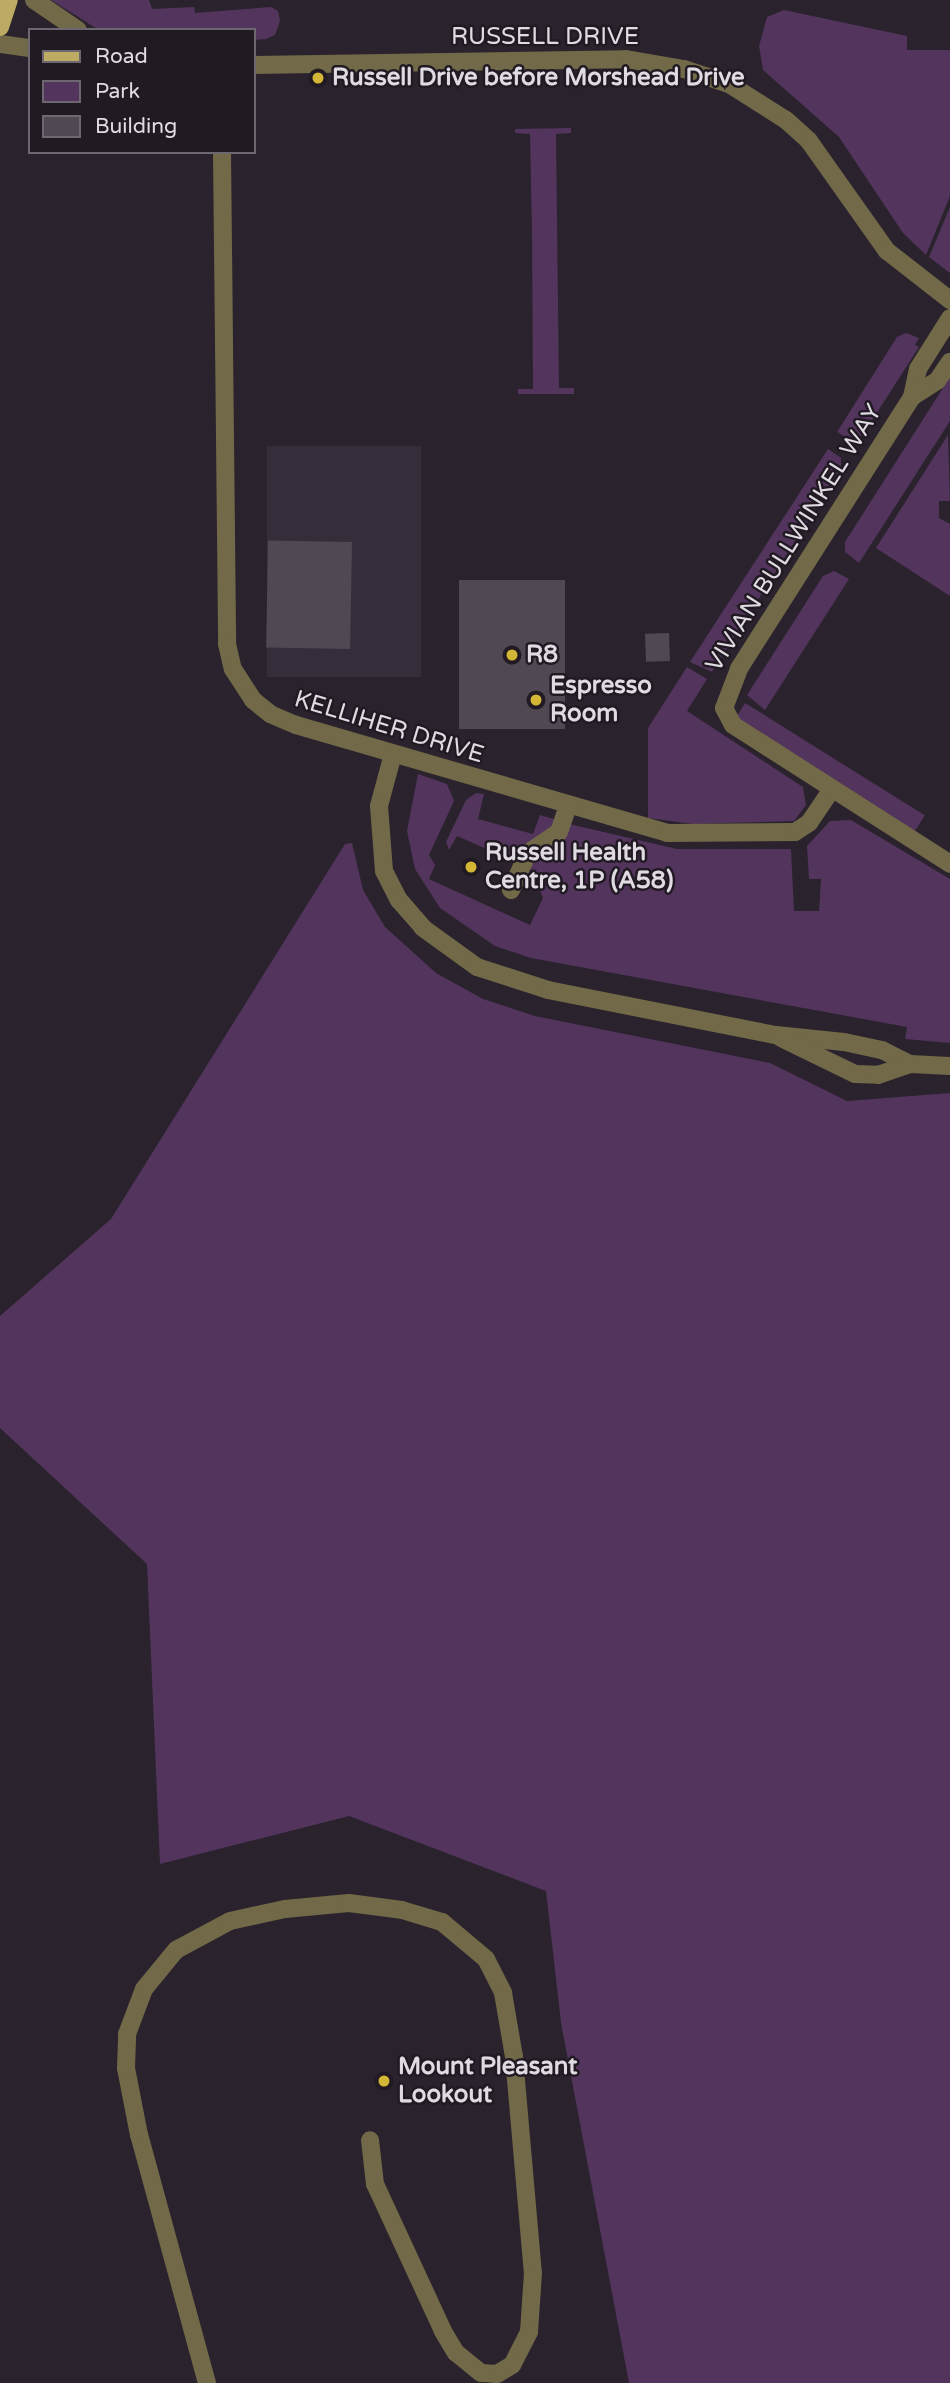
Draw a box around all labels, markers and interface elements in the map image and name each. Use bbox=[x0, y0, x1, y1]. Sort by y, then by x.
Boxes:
street label: RUSSELL DRIVE bbox=[451, 23, 639, 51]
legend bbox=[28, 28, 256, 154]
text: Road bbox=[95, 44, 148, 69]
place label: Russell Drive before Morshead Drive bbox=[332, 64, 745, 92]
marker: Russell Drive before Morshead Drive bbox=[310, 70, 326, 86]
text: Park bbox=[95, 79, 140, 104]
text: Building bbox=[95, 114, 177, 139]
street label: VIVIAN BULLWINKEL WAY bbox=[700, 399, 888, 677]
place label: R8 bbox=[526, 641, 558, 669]
marker: R8 bbox=[504, 647, 520, 663]
place label: Espresso Room bbox=[550, 672, 652, 728]
street label: KELLIHER DRIVE bbox=[291, 684, 487, 770]
marker: Espresso Room bbox=[528, 692, 544, 708]
place label: Russell Health Centre, 1P (A58) bbox=[485, 839, 673, 895]
marker: Russell Health Centre, 1P (A58) bbox=[463, 859, 479, 875]
place label: Mount Pleasant Lookout bbox=[398, 2053, 577, 2109]
marker: Mount Pleasant Lookout bbox=[376, 2073, 392, 2089]

